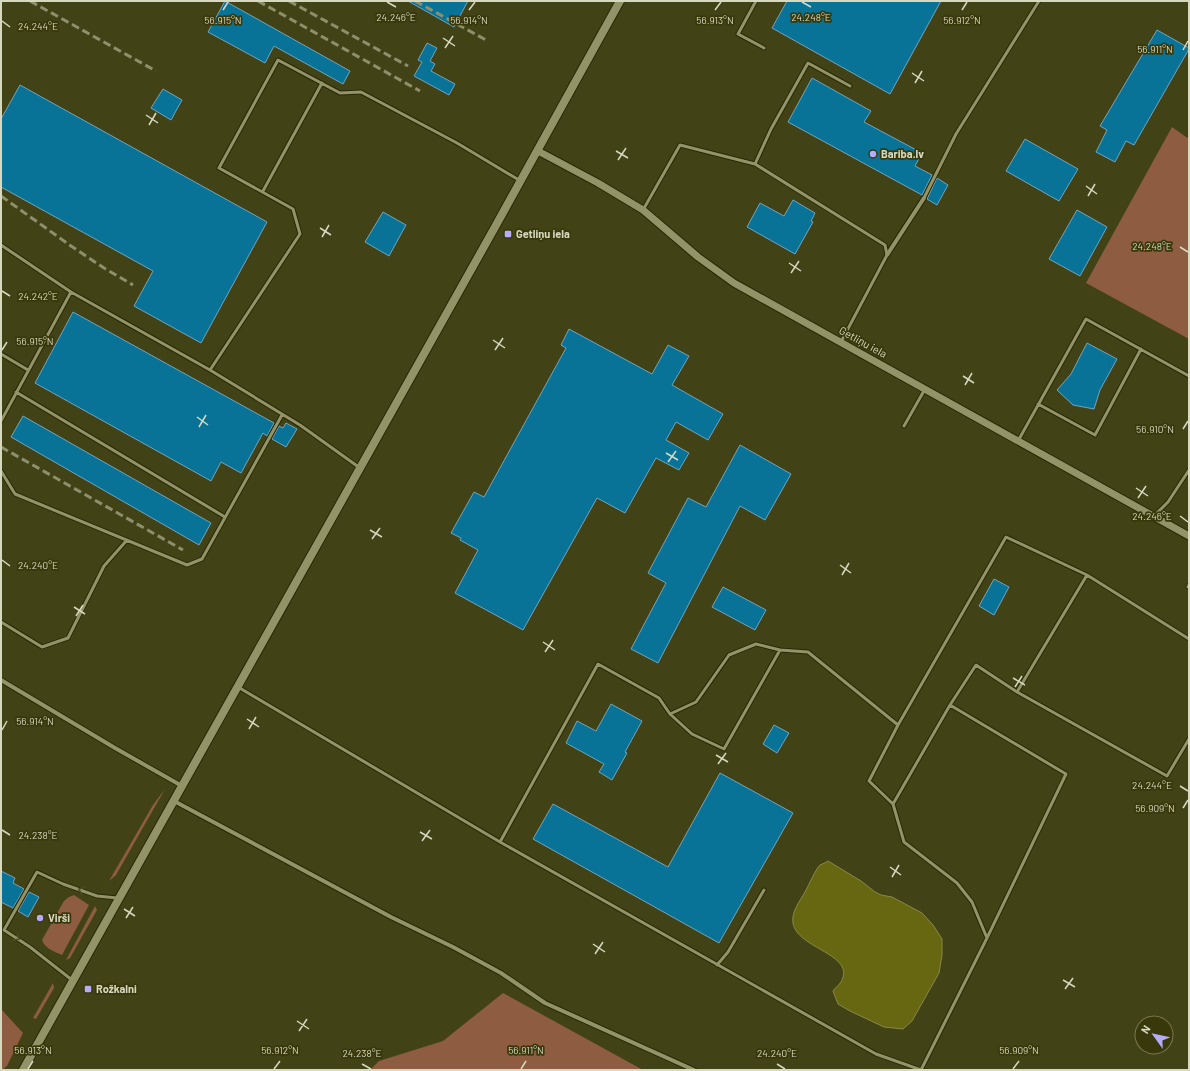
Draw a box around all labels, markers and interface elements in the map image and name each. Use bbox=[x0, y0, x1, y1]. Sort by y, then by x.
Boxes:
text: 24.246°E bbox=[376, 11, 416, 23]
text: 24.248°E bbox=[791, 11, 831, 23]
text: 56.915°N bbox=[204, 14, 242, 26]
text: 56.914°N bbox=[450, 14, 488, 26]
text: 56.913°N bbox=[696, 14, 734, 26]
text: 56.912°N bbox=[943, 14, 981, 26]
text: 24.244°E bbox=[18, 20, 58, 32]
text: 56.911°N bbox=[1137, 43, 1173, 55]
place label: Bariba.lv bbox=[881, 147, 924, 160]
marker: Bariba.lv bbox=[868, 149, 878, 159]
place label: Getliņu iela bbox=[516, 227, 570, 240]
marker: Getliņu iela bbox=[503, 229, 513, 239]
text: 24.248°E bbox=[1132, 240, 1172, 252]
text: 24.242°E bbox=[18, 290, 58, 302]
street label: Getliņu iela bbox=[837, 323, 889, 360]
text: 56.915°N bbox=[16, 335, 54, 347]
text: 56.910°N bbox=[1136, 423, 1174, 435]
text: 24.246°E bbox=[1132, 510, 1172, 522]
text: 24.240°E bbox=[18, 559, 58, 571]
text: 56.914°N bbox=[16, 715, 54, 727]
text: 24.244°E bbox=[1132, 779, 1172, 791]
text: 56.909°N bbox=[1135, 802, 1175, 814]
text: 24.238°E bbox=[18, 829, 58, 841]
one-way arrow bbox=[78, 887, 85, 895]
place label: Virši bbox=[48, 911, 70, 924]
marker: Virši bbox=[35, 913, 45, 923]
one-way arrow bbox=[13, 934, 20, 941]
place label: Rožkalni bbox=[96, 982, 137, 995]
marker: Rožkalni bbox=[83, 984, 93, 994]
north arrow bbox=[1134, 1015, 1174, 1055]
text: N bbox=[1138, 1023, 1153, 1036]
text: 56.913°N bbox=[14, 1044, 52, 1056]
text: 56.912°N bbox=[261, 1044, 299, 1056]
text: 56.911°N bbox=[508, 1044, 544, 1056]
text: 56.909°N bbox=[999, 1044, 1039, 1056]
text: 24.238°E bbox=[342, 1047, 382, 1059]
text: 24.240°E bbox=[757, 1047, 797, 1059]

